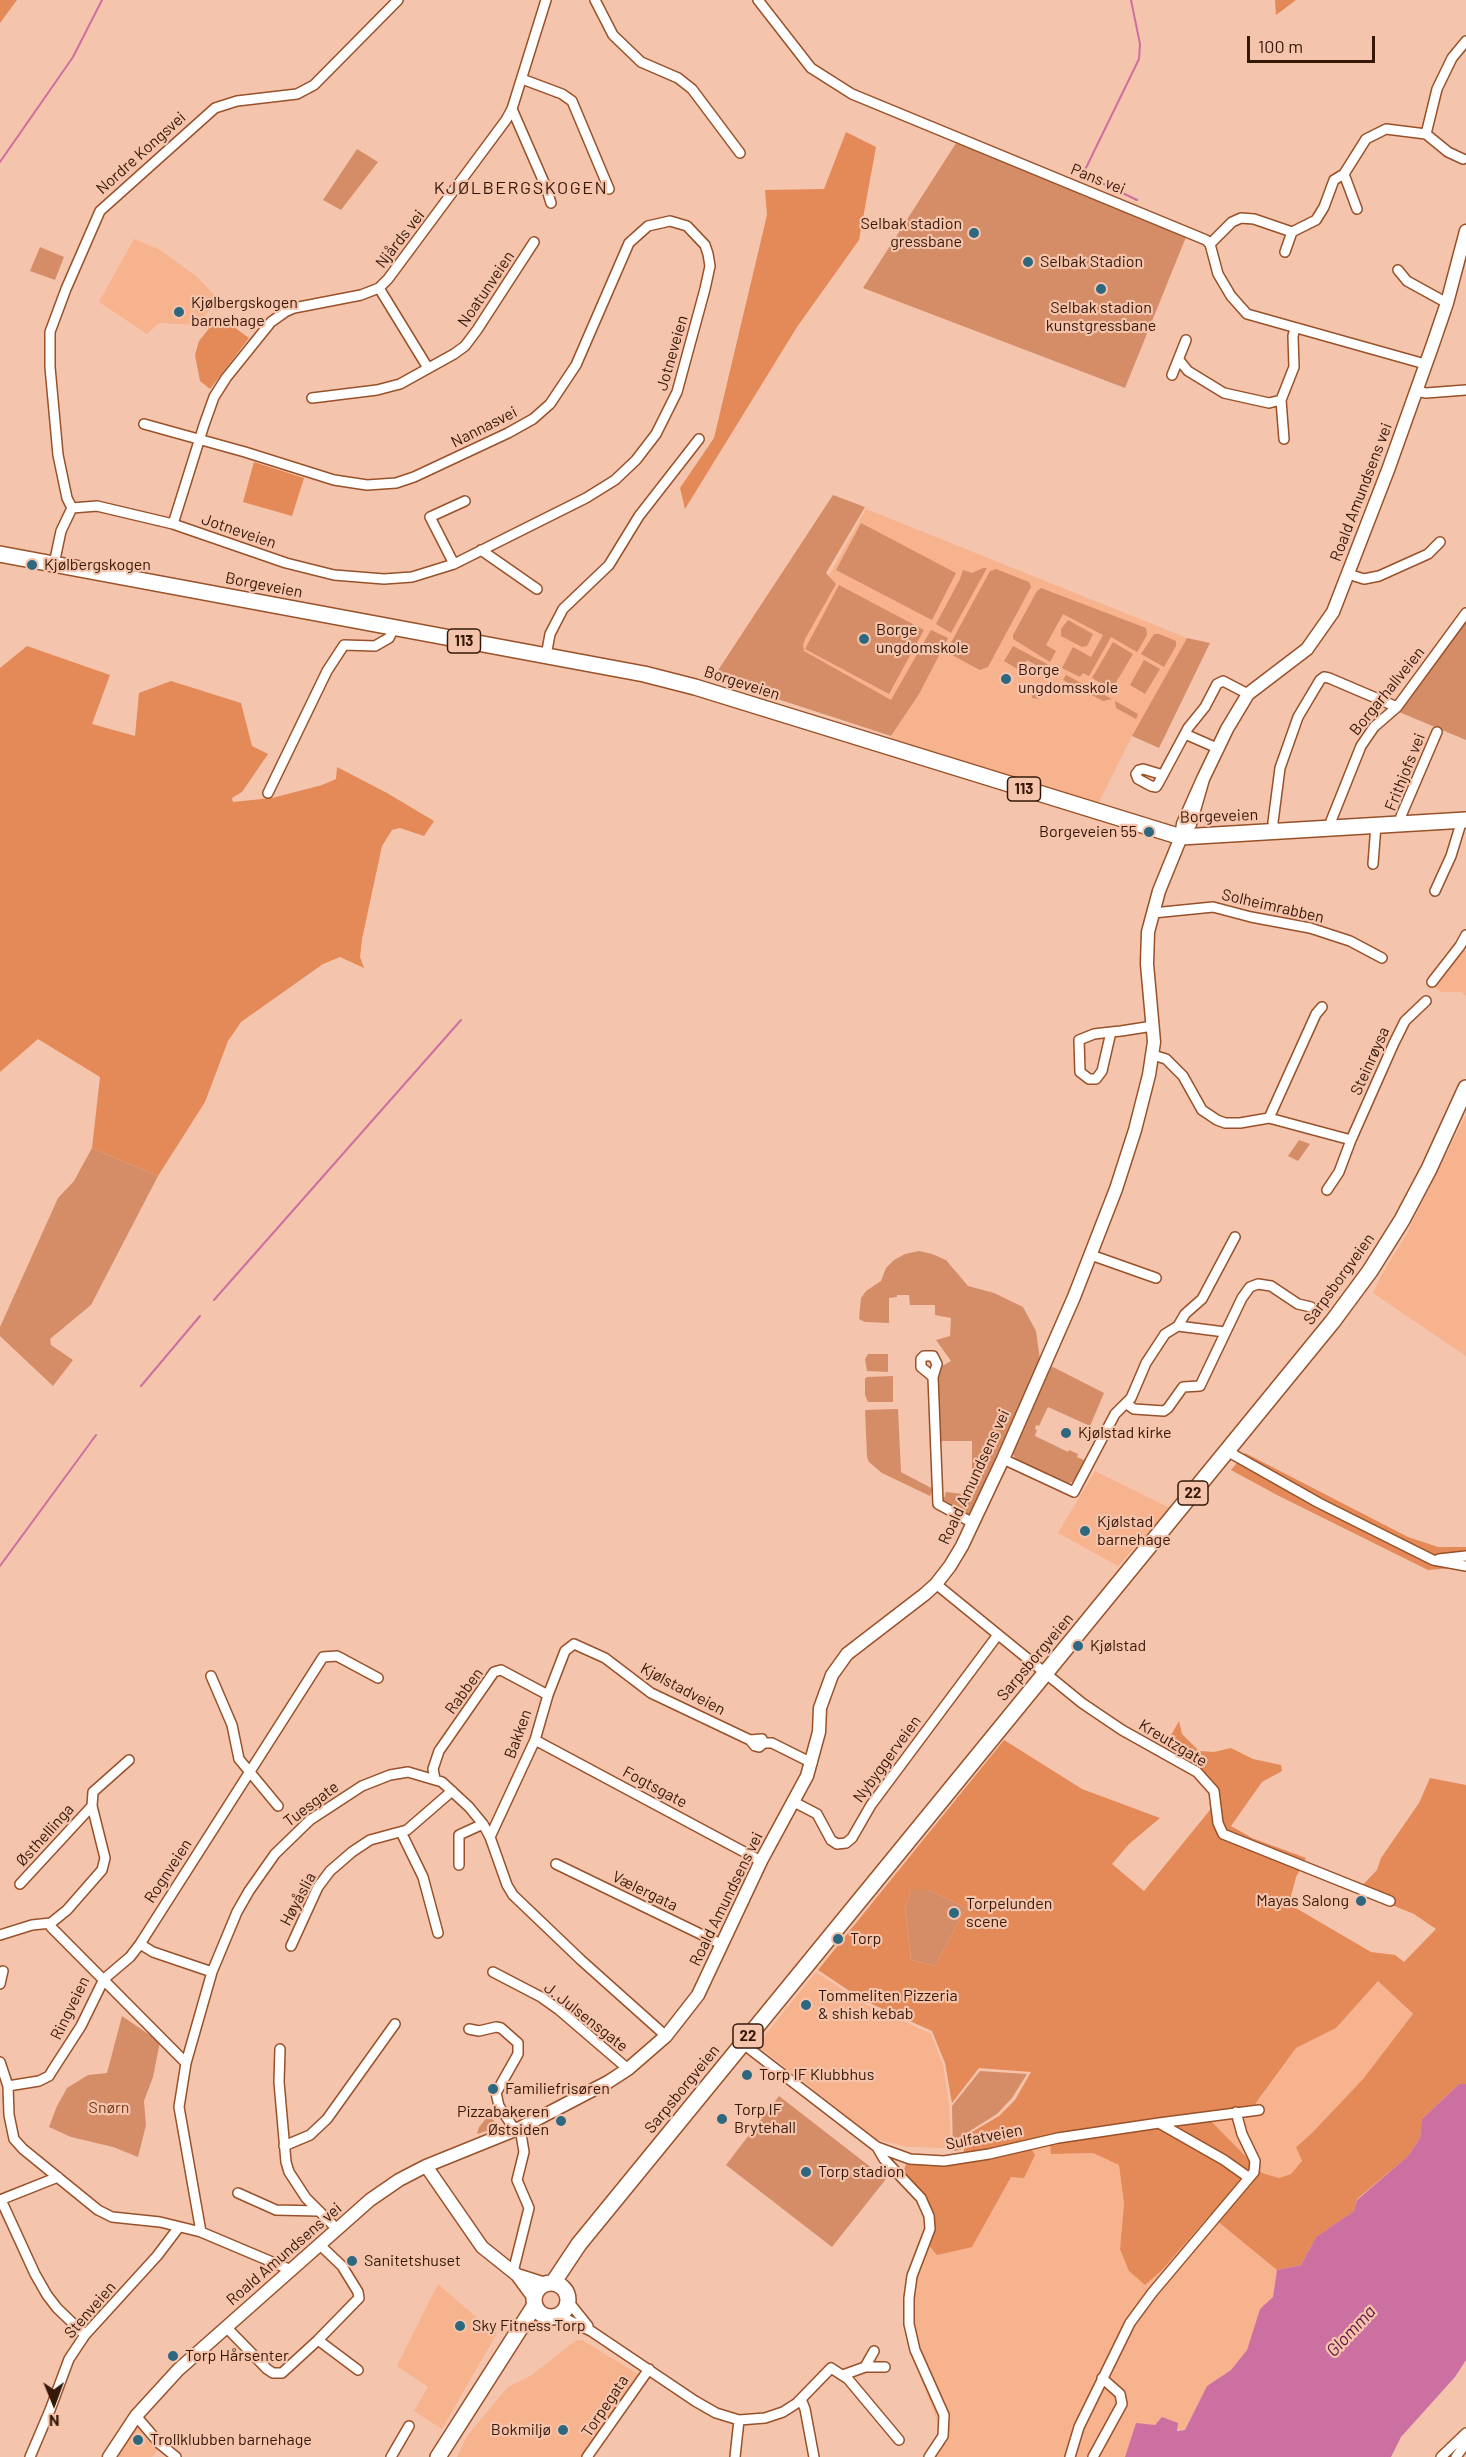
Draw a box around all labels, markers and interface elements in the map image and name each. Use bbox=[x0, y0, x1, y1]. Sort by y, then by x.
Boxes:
scale bar bbox=[1250, 24, 1378, 62]
text: 100 m bbox=[1258, 35, 1303, 57]
street label: Nordre Kongsvei bbox=[92, 108, 190, 198]
street label: Pans vei bbox=[1068, 159, 1128, 199]
district label: KJØLBERGSKOGEN bbox=[434, 177, 608, 199]
street label: Njårds vei bbox=[371, 206, 429, 272]
place label: Selbak stadion gressbane bbox=[860, 214, 962, 252]
marker: Selbak stadion gressbane bbox=[967, 226, 981, 240]
street label: Noatunveien bbox=[454, 247, 518, 331]
place label: Selbak Stadion bbox=[1040, 252, 1143, 272]
marker: Selbak Stadion bbox=[1021, 255, 1035, 269]
marker: Selbak stadion kunstgressbane bbox=[1094, 282, 1108, 296]
place label: Kjølbergskogen barnehage bbox=[191, 293, 298, 331]
place label: Selbak stadion kunstgressbane bbox=[1046, 298, 1156, 336]
marker: Kjølbergskogen barnehage bbox=[172, 305, 186, 319]
street label: Jotneveien bbox=[652, 313, 692, 393]
street label: Nannasvei bbox=[448, 402, 520, 452]
street label: Roald Amundsens vei bbox=[1326, 420, 1396, 564]
street label: Jotneveien bbox=[199, 509, 279, 553]
place label: Kjølbergskogen bbox=[44, 555, 151, 575]
marker: Kjølbergskogen bbox=[25, 558, 39, 572]
street label: Borgeveien bbox=[224, 568, 304, 602]
place label: Borge ungdomskole bbox=[876, 620, 969, 658]
road number: 113 bbox=[448, 629, 480, 653]
marker: Borge ungdomskole bbox=[857, 632, 871, 646]
street label: Borgarhallveien bbox=[1345, 643, 1429, 739]
place label: Borge ungdomsskole bbox=[1018, 660, 1118, 698]
street label: Borgeveien bbox=[702, 662, 782, 704]
marker: Borge ungdomsskole bbox=[999, 672, 1013, 686]
street label: Frithjofs vei bbox=[1381, 730, 1429, 814]
road number: 113 bbox=[1008, 777, 1040, 801]
street label: Borgeveien bbox=[1180, 805, 1258, 827]
place label: Borgeveien 55 bbox=[1039, 822, 1137, 842]
marker: Borgeveien 55 bbox=[1142, 825, 1156, 839]
street label: Solheimrabben bbox=[1220, 885, 1326, 927]
street label: Steinrøysa bbox=[1346, 1024, 1394, 1098]
street label: Sarpsborgveien bbox=[1299, 1229, 1379, 1329]
street label: Roald Amundsens vei bbox=[934, 1406, 1014, 1548]
place label: Kjølstad kirke bbox=[1078, 1423, 1172, 1443]
marker: Kjølstad kirke bbox=[1059, 1426, 1073, 1440]
road number: 22 bbox=[1178, 1481, 1208, 1505]
place label: Kjølstad barnehage bbox=[1097, 1512, 1171, 1550]
marker: Kjølstad barnehage bbox=[1078, 1524, 1092, 1538]
street label: Sarpsborgveien bbox=[993, 1609, 1077, 1705]
place label: Kjølstad bbox=[1090, 1636, 1146, 1656]
marker: Kjølstad bbox=[1071, 1639, 1085, 1653]
street label: Kjølstadveien bbox=[637, 1659, 729, 1719]
street label: Rabben bbox=[441, 1664, 487, 1718]
street label: Bakken bbox=[500, 1707, 536, 1761]
street label: Nybyggerveien bbox=[849, 1712, 925, 1806]
street label: Kreutzgate bbox=[1135, 1715, 1211, 1771]
street label: Fogtsgate bbox=[620, 1762, 690, 1812]
street label: Tuesgate bbox=[280, 1777, 342, 1831]
street label: Østhellinga bbox=[12, 1800, 78, 1870]
street label: Roald Amundsens vei bbox=[685, 1829, 767, 1969]
street label: Rognveien bbox=[140, 1835, 196, 1907]
street label: Vælergata bbox=[609, 1867, 681, 1915]
street label: Høyåslia bbox=[276, 1869, 320, 1929]
place label: Mayas Salong bbox=[1256, 1891, 1349, 1911]
place label: Torpelunden scene bbox=[966, 1894, 1052, 1932]
marker: Mayas Salong bbox=[1354, 1894, 1368, 1908]
marker: Torpelunden scene bbox=[947, 1906, 961, 1920]
place label: Torp bbox=[850, 1929, 881, 1949]
marker: Torp bbox=[831, 1932, 845, 1946]
street label: Ringveien bbox=[46, 1973, 94, 2043]
street label: J. Julsensgate bbox=[540, 1978, 632, 2056]
place label: Tommeliten Pizzeria & shish kebab bbox=[818, 1986, 958, 2024]
marker: Tommeliten Pizzeria & shish kebab bbox=[799, 1998, 813, 2012]
road number: 22 bbox=[733, 2024, 763, 2048]
street label: Sarpsborgveien bbox=[640, 2041, 724, 2137]
place label: Torp IF Klubbhus bbox=[759, 2065, 874, 2085]
marker: Torp IF Klubbhus bbox=[740, 2068, 754, 2082]
place label: Familiefrisøren bbox=[505, 2079, 610, 2099]
marker: Familiefrisøren bbox=[486, 2082, 500, 2096]
park label: Snørn bbox=[89, 2098, 129, 2118]
place label: Torp IF Brytehall bbox=[734, 2100, 796, 2138]
place label: Pizzabakeren Østsiden bbox=[457, 2102, 549, 2140]
marker: Torp IF Brytehall bbox=[715, 2112, 729, 2126]
marker: Pizzabakeren Østsiden bbox=[554, 2114, 568, 2128]
street label: Sulfatveien bbox=[944, 2120, 1024, 2154]
place label: Torp stadion bbox=[818, 2162, 904, 2182]
marker: Torp stadion bbox=[799, 2165, 813, 2179]
street label: Roald Amundsens vei bbox=[222, 2199, 346, 2309]
place label: Sanitetshuset bbox=[364, 2251, 461, 2271]
marker: Sanitetshuset bbox=[345, 2254, 359, 2268]
street label: Stenveien bbox=[60, 2278, 120, 2342]
water label: Glomma bbox=[1322, 2301, 1380, 2361]
place label: Sky Fitness Torp bbox=[472, 2316, 586, 2336]
marker: Sky Fitness Torp bbox=[453, 2319, 467, 2333]
place label: Torp Hårsenter bbox=[185, 2346, 289, 2366]
marker: Torp Hårsenter bbox=[166, 2349, 180, 2363]
street label: Torpegata bbox=[577, 2371, 633, 2441]
north arrow bbox=[24, 2373, 84, 2433]
text: N bbox=[49, 2412, 60, 2431]
place label: Bokmiljø bbox=[491, 2420, 551, 2440]
marker: Bokmiljø bbox=[556, 2423, 570, 2437]
place label: Trollklubben barnehage bbox=[150, 2430, 312, 2450]
marker: Trollklubben barnehage bbox=[131, 2433, 145, 2447]

